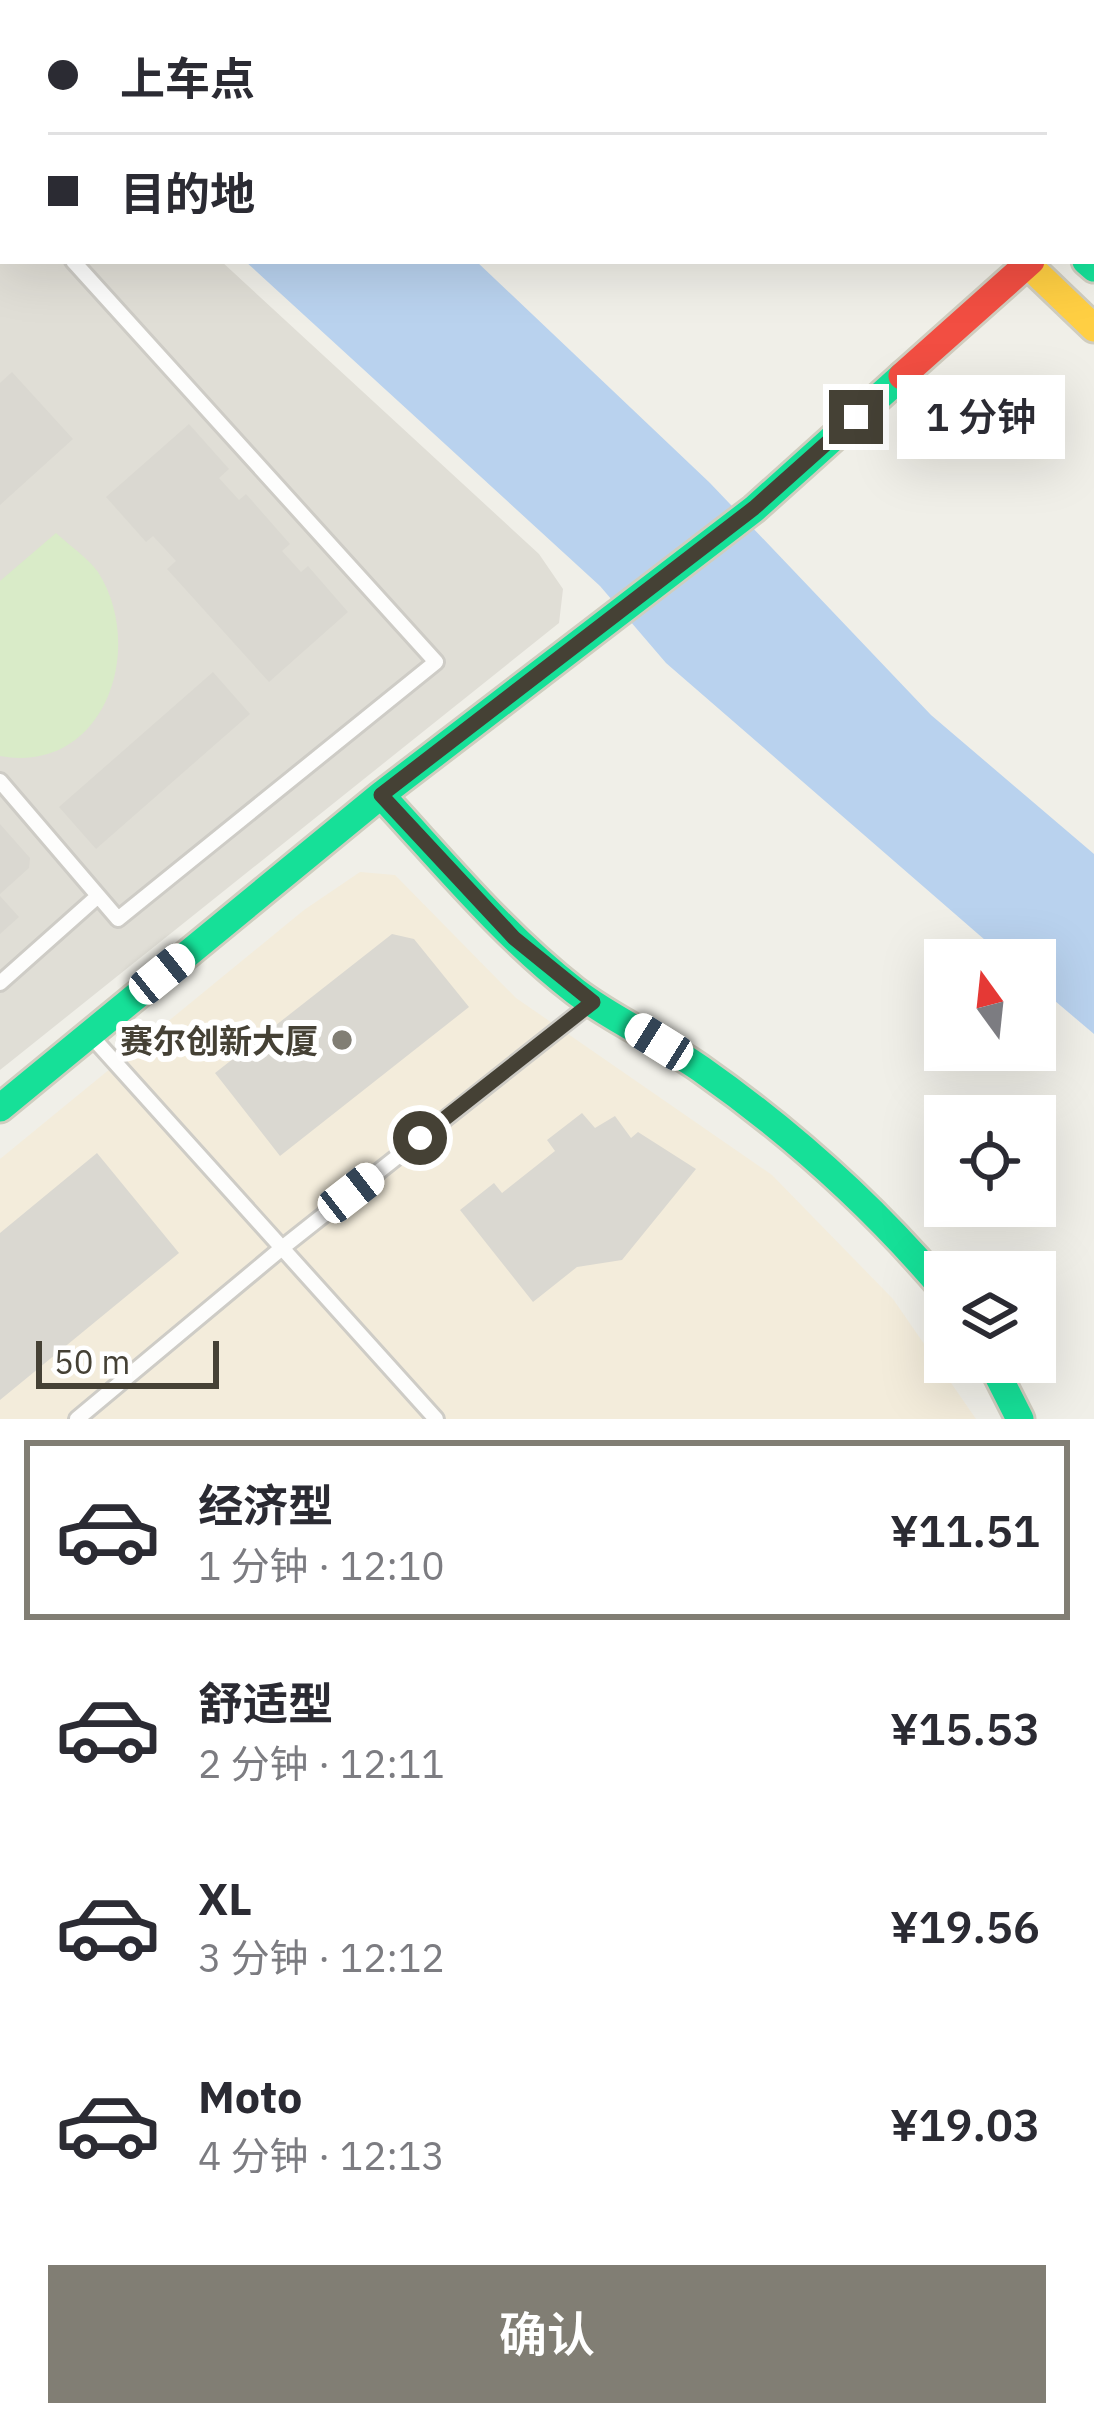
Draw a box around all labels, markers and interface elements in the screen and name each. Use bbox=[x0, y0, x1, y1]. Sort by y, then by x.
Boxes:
text: 上车点 bbox=[120, 49, 255, 107]
text: 目的地 bbox=[120, 164, 255, 222]
callout: 1 分钟 bbox=[898, 375, 1066, 459]
route end bbox=[829, 390, 883, 444]
text: 1 分钟 bbox=[926, 391, 1036, 442]
car bbox=[123, 937, 201, 1011]
north arrow bbox=[924, 939, 1056, 1071]
map controls bbox=[924, 939, 1056, 1383]
car bbox=[619, 1008, 699, 1076]
place label: 赛尔创新大厦 bbox=[120, 1019, 318, 1062]
marker: 赛尔创新大厦 bbox=[329, 1027, 355, 1053]
button: locate bbox=[924, 1095, 1056, 1227]
route start bbox=[393, 1111, 447, 1165]
car bbox=[312, 1157, 390, 1229]
button: layers bbox=[924, 1251, 1056, 1383]
scale bar bbox=[36, 1335, 219, 1388]
text: 50 m bbox=[54, 1340, 130, 1383]
icon: car bbox=[54, 1476, 162, 1584]
text: 经济型 bbox=[198, 1476, 333, 1534]
text: ¥11.51 bbox=[890, 1501, 1040, 1559]
text: 1 分钟 · 12:10 bbox=[198, 1540, 445, 1591]
icon: car bbox=[54, 1674, 162, 1782]
text: 舒适型 bbox=[198, 1674, 333, 1732]
text: ¥15.53 bbox=[890, 1699, 1040, 1757]
text: 2 分钟 · 12:11 bbox=[198, 1738, 445, 1789]
text: XL bbox=[198, 1869, 252, 1927]
icon: car bbox=[54, 1872, 162, 1980]
text: ¥19.56 bbox=[890, 1897, 1040, 1955]
text: 3 分钟 · 12:12 bbox=[198, 1932, 445, 1983]
text: Moto bbox=[198, 2067, 302, 2125]
icon: car bbox=[54, 2070, 162, 2178]
text: ¥19.03 bbox=[890, 2095, 1040, 2153]
text: 4 分钟 · 12:13 bbox=[198, 2130, 445, 2181]
button: 确认 bbox=[48, 2265, 1046, 2403]

